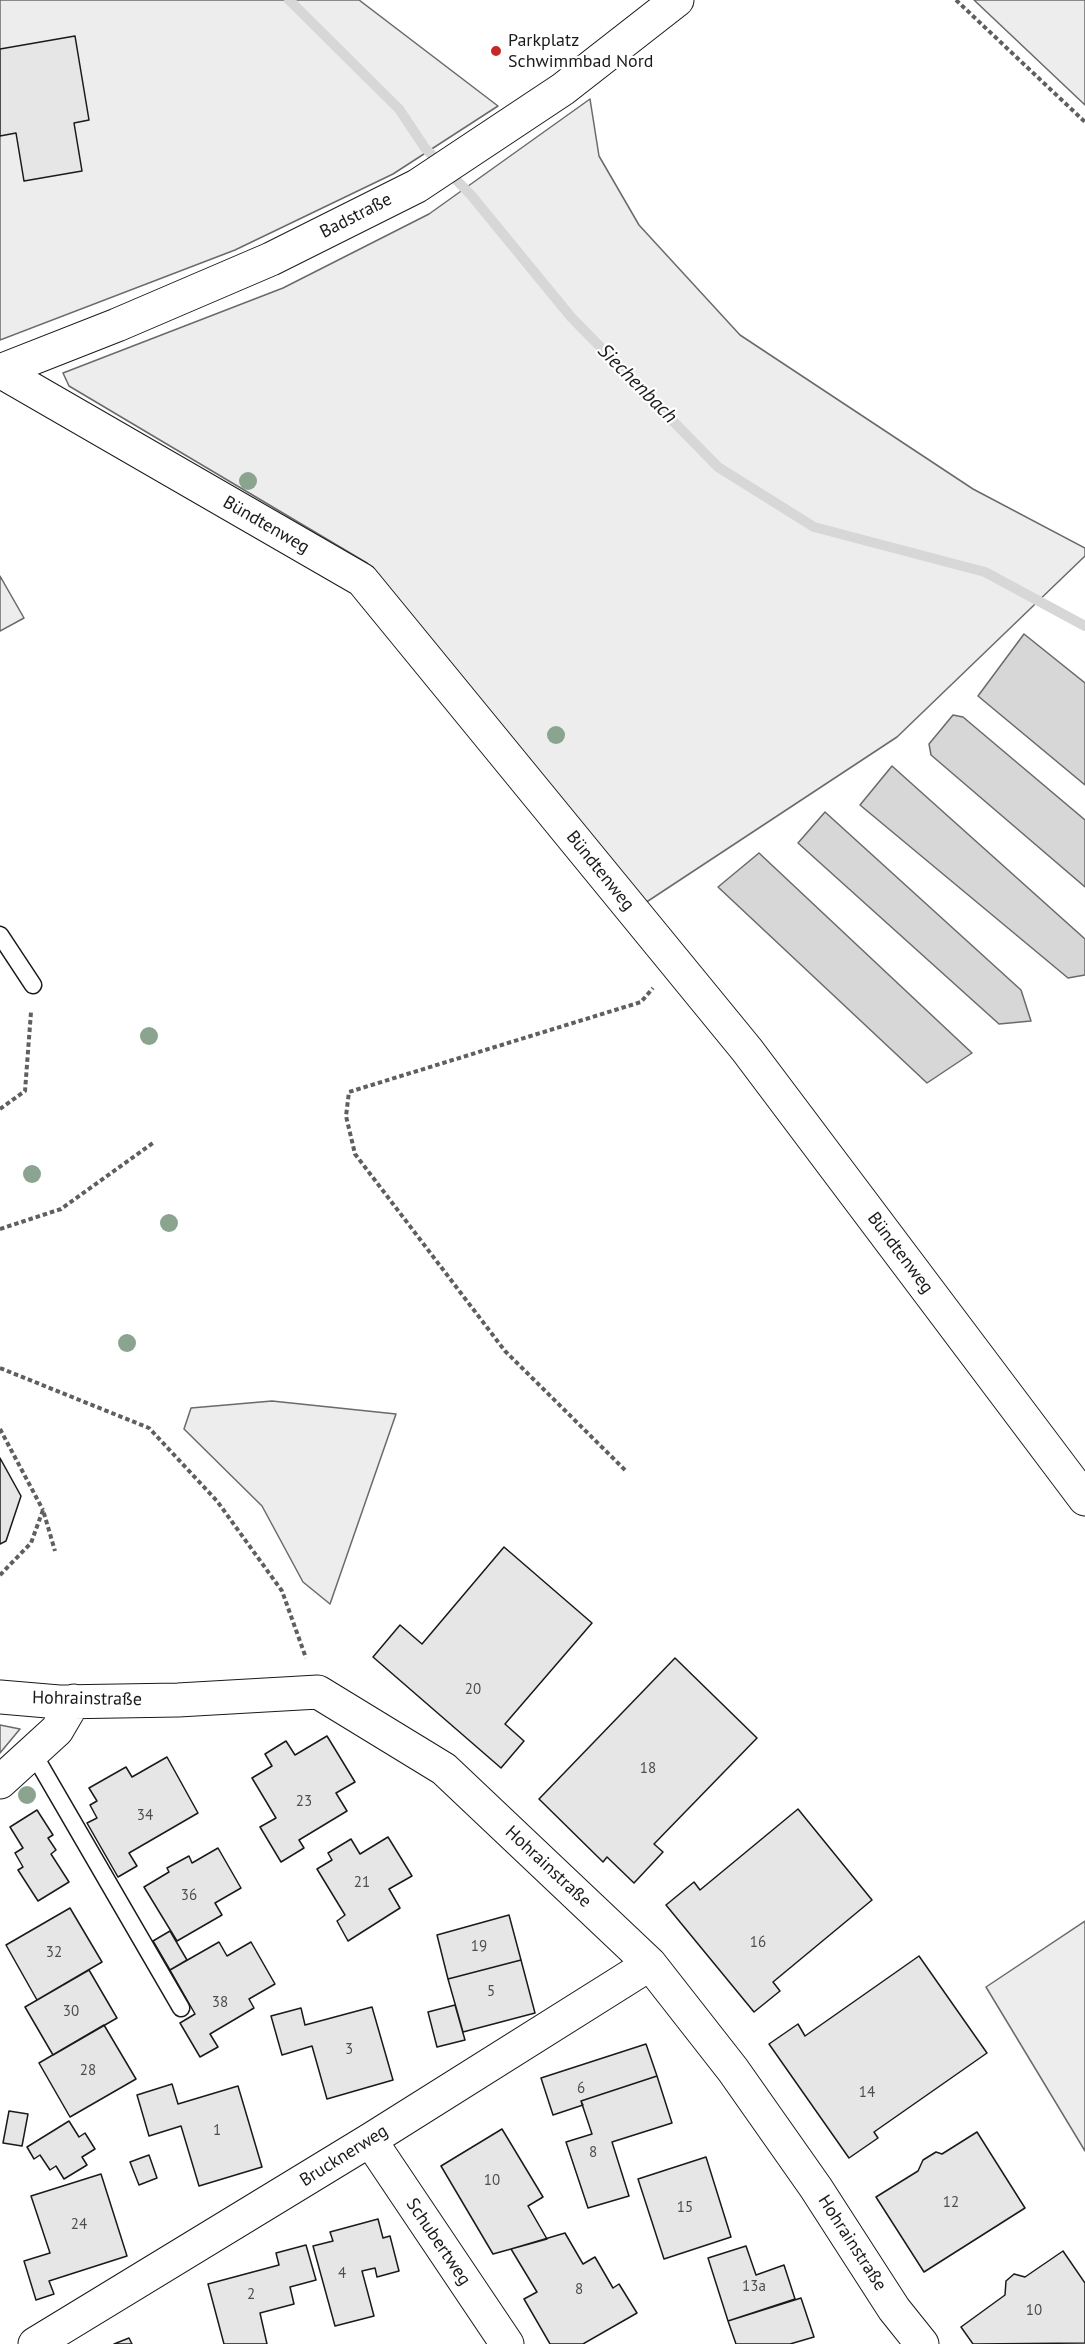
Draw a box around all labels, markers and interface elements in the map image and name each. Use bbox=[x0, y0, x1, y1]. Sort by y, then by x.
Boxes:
place label: Parkplatz Schwimmbad Nord bbox=[508, 30, 654, 72]
marker: Parkplatz Schwimmbad Nord bbox=[489, 44, 503, 58]
street label: Badstraße bbox=[317, 189, 395, 243]
water label: Siechenbach bbox=[592, 339, 682, 429]
street label: Bündtenweg bbox=[219, 492, 313, 558]
street label: Bündtenweg bbox=[561, 827, 639, 915]
street label: Bündtenweg bbox=[862, 1208, 938, 1298]
house number: 20 bbox=[465, 1681, 481, 1699]
street label: Hohrainstraße bbox=[32, 1687, 142, 1711]
house number: 18 bbox=[640, 1760, 656, 1778]
house number: 23 bbox=[296, 1793, 312, 1811]
house number: 34 bbox=[137, 1807, 153, 1825]
street label: Hohrainstraße bbox=[500, 1822, 596, 1912]
house number: 21 bbox=[354, 1874, 370, 1892]
house number: 36 bbox=[181, 1887, 197, 1905]
house number: 16 bbox=[750, 1934, 766, 1952]
house number: 19 bbox=[471, 1938, 487, 1956]
house number: 32 bbox=[46, 1944, 62, 1962]
house number: 5 bbox=[487, 1983, 495, 2001]
house number: 38 bbox=[212, 1994, 228, 2012]
house number: 30 bbox=[63, 2003, 79, 2021]
house number: 3 bbox=[345, 2041, 353, 2059]
house number: 28 bbox=[80, 2062, 96, 2080]
house number: 6 bbox=[577, 2080, 585, 2098]
house number: 14 bbox=[859, 2084, 875, 2102]
street label: Brucknerweg bbox=[296, 2120, 392, 2192]
house number: 1 bbox=[213, 2122, 221, 2140]
house number: 8 bbox=[589, 2144, 597, 2162]
house number: 10 bbox=[484, 2172, 500, 2190]
street label: Hohrainstraße bbox=[813, 2191, 891, 2295]
street label: Schubertweg bbox=[401, 2194, 475, 2290]
house number: 12 bbox=[943, 2194, 959, 2212]
house number: 15 bbox=[677, 2199, 693, 2217]
house number: 24 bbox=[71, 2216, 87, 2234]
house number: 4 bbox=[338, 2265, 346, 2283]
house number: 13a bbox=[742, 2278, 766, 2296]
house number: 8 bbox=[575, 2281, 583, 2299]
house number: 2 bbox=[247, 2286, 255, 2304]
house number: 10 bbox=[1026, 2302, 1042, 2320]

